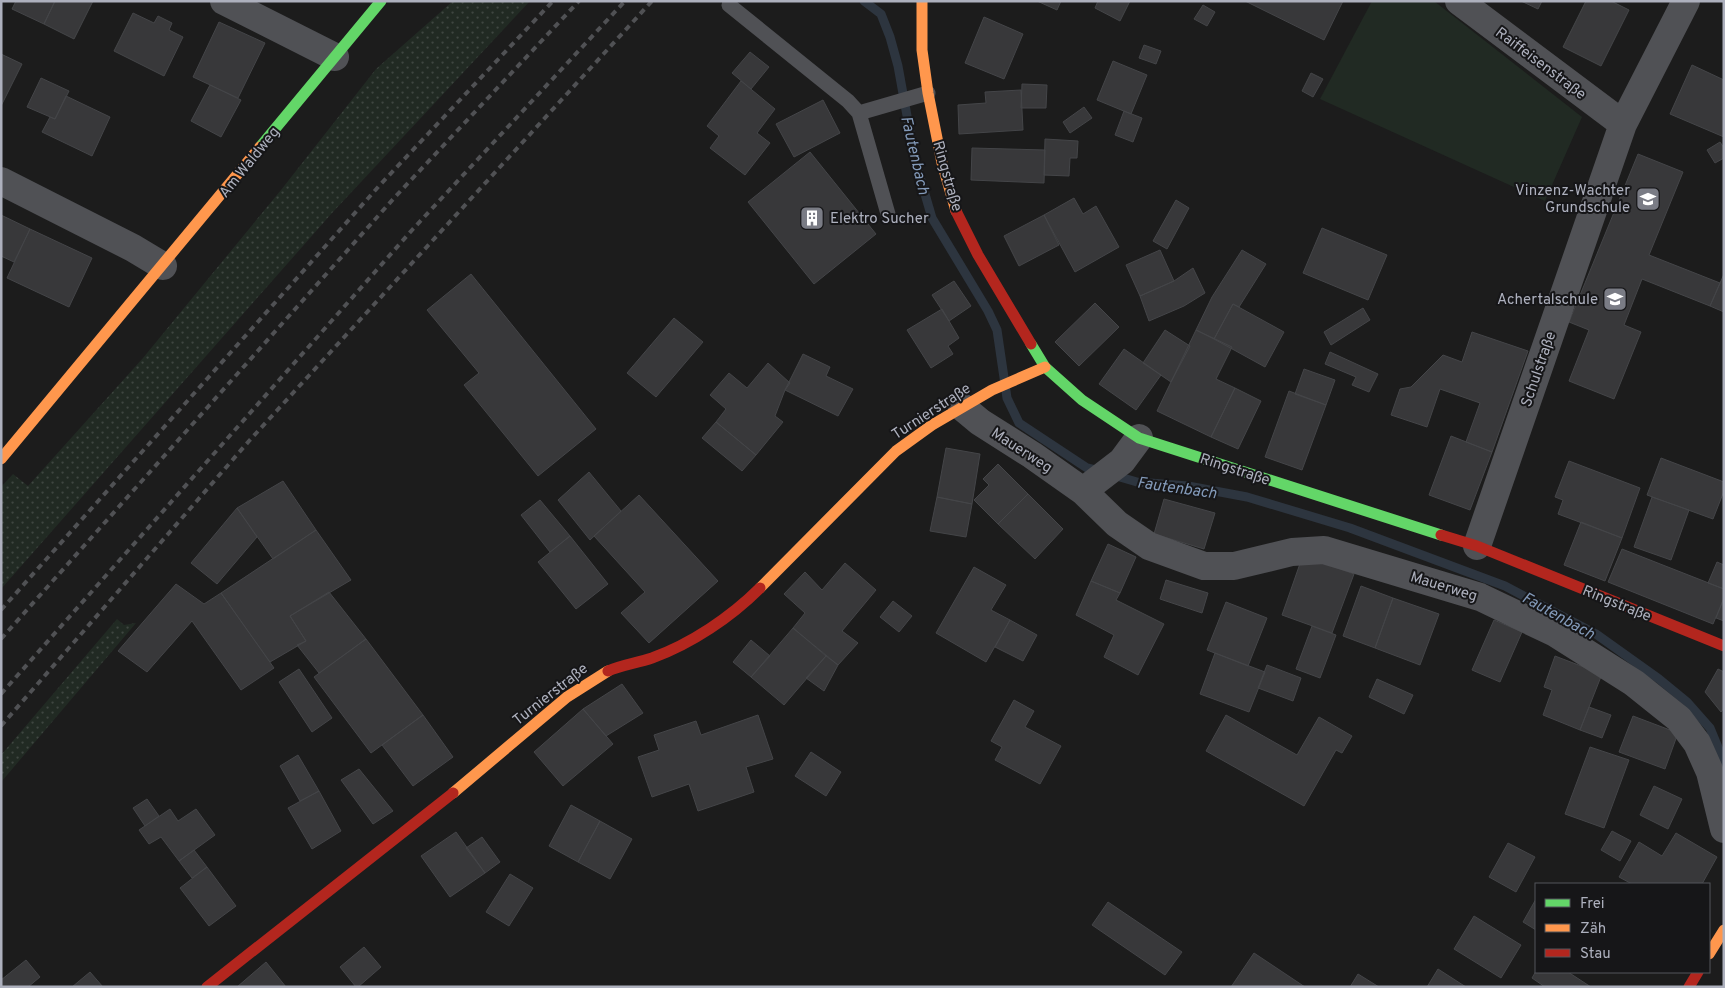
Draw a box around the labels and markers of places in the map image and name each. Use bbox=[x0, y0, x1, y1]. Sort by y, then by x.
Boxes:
place label: Vinzenz-Wachter Grundschule bbox=[1515, 182, 1630, 218]
school or university icon: Vinzenz-Wachter Grundschule bbox=[1635, 186, 1661, 212]
building icon: Elektro Sucher bbox=[799, 205, 825, 231]
place label: Elektro Sucher bbox=[830, 210, 929, 229]
school or university icon: Achertalschule bbox=[1602, 286, 1628, 312]
place label: Achertalschule bbox=[1497, 291, 1598, 310]

